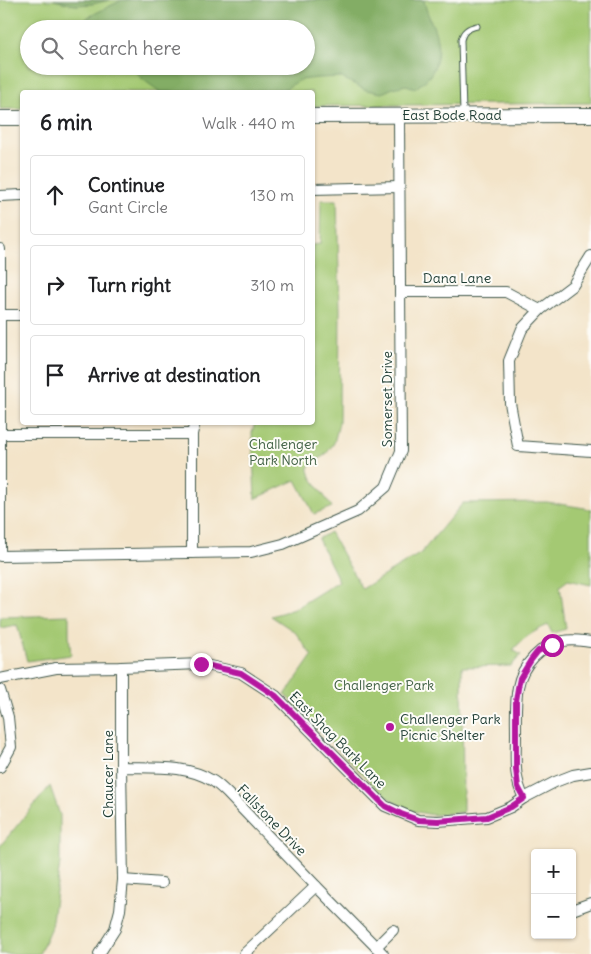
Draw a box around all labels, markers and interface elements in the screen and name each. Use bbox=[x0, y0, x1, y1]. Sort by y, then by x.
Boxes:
search box bbox=[20, 20, 315, 75]
icon: search bbox=[38, 34, 66, 62]
text: Search here bbox=[78, 36, 181, 60]
street label: East Bode Road bbox=[402, 106, 502, 124]
text: 6 min bbox=[40, 109, 92, 136]
text: Walk · 440 m bbox=[202, 113, 295, 133]
text: Continue bbox=[88, 173, 165, 197]
icon: ahead bbox=[41, 181, 69, 209]
text: 130 m bbox=[250, 185, 294, 205]
text: Gant Circle bbox=[88, 197, 168, 217]
street label: Dana Lane bbox=[423, 269, 491, 287]
icon: right bbox=[41, 271, 69, 299]
text: Turn right bbox=[88, 273, 171, 297]
text: 310 m bbox=[250, 275, 294, 295]
street label: Somerset Drive bbox=[378, 351, 396, 447]
icon: arrive bbox=[41, 361, 69, 389]
text: Arrive at destination bbox=[88, 363, 261, 387]
park label: Challenger Park North bbox=[249, 435, 317, 469]
route start bbox=[541, 634, 564, 657]
route end bbox=[190, 653, 213, 676]
park label: Challenger Park bbox=[334, 676, 434, 694]
street label: East Shag Bark Lane bbox=[286, 688, 390, 792]
place label: Challenger Park Picnic Shelter bbox=[400, 710, 501, 744]
marker: Challenger Park Picnic Shelter bbox=[384, 721, 396, 733]
street label: Chaucer Lane bbox=[99, 730, 117, 818]
street label: Fallstone Drive bbox=[233, 780, 311, 860]
map controls bbox=[531, 849, 576, 939]
button: + bbox=[531, 849, 576, 894]
button: − bbox=[531, 894, 576, 939]

